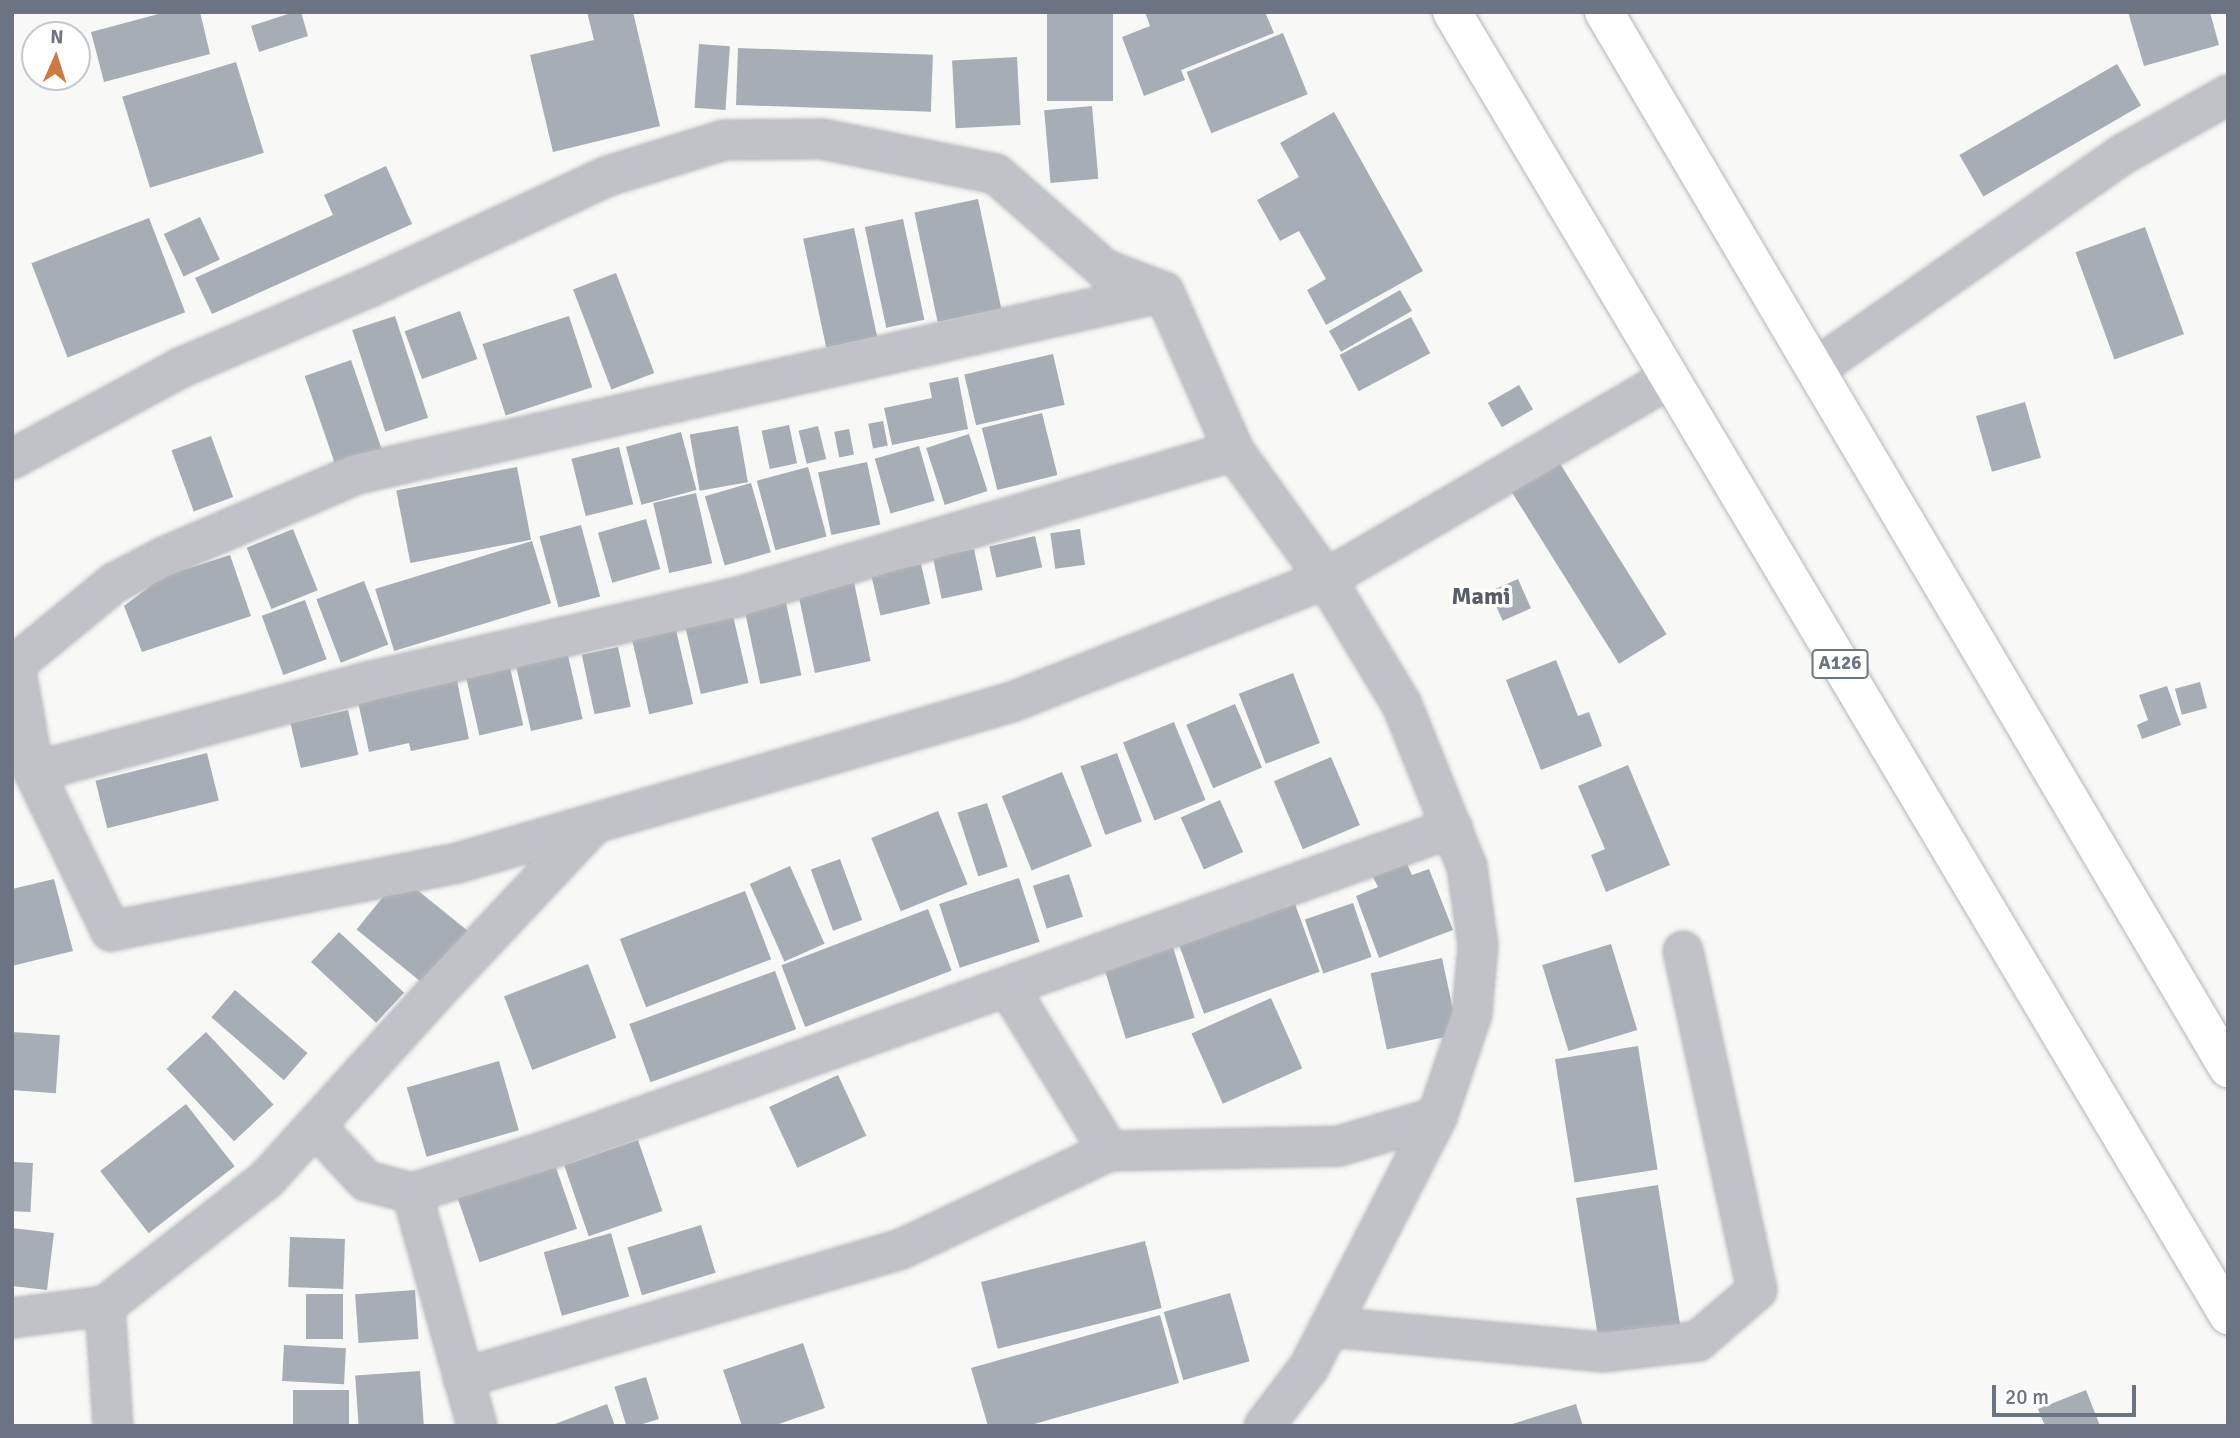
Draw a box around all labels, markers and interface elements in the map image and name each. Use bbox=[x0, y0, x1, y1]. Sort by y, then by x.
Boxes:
north arrow bbox=[21, 21, 91, 91]
text: N bbox=[50, 25, 64, 49]
district label: Mami bbox=[1452, 583, 1510, 611]
road number: A126 bbox=[1810, 649, 1870, 680]
scale bar bbox=[1995, 1372, 2138, 1416]
text: 20 m bbox=[2005, 1384, 2049, 1410]

